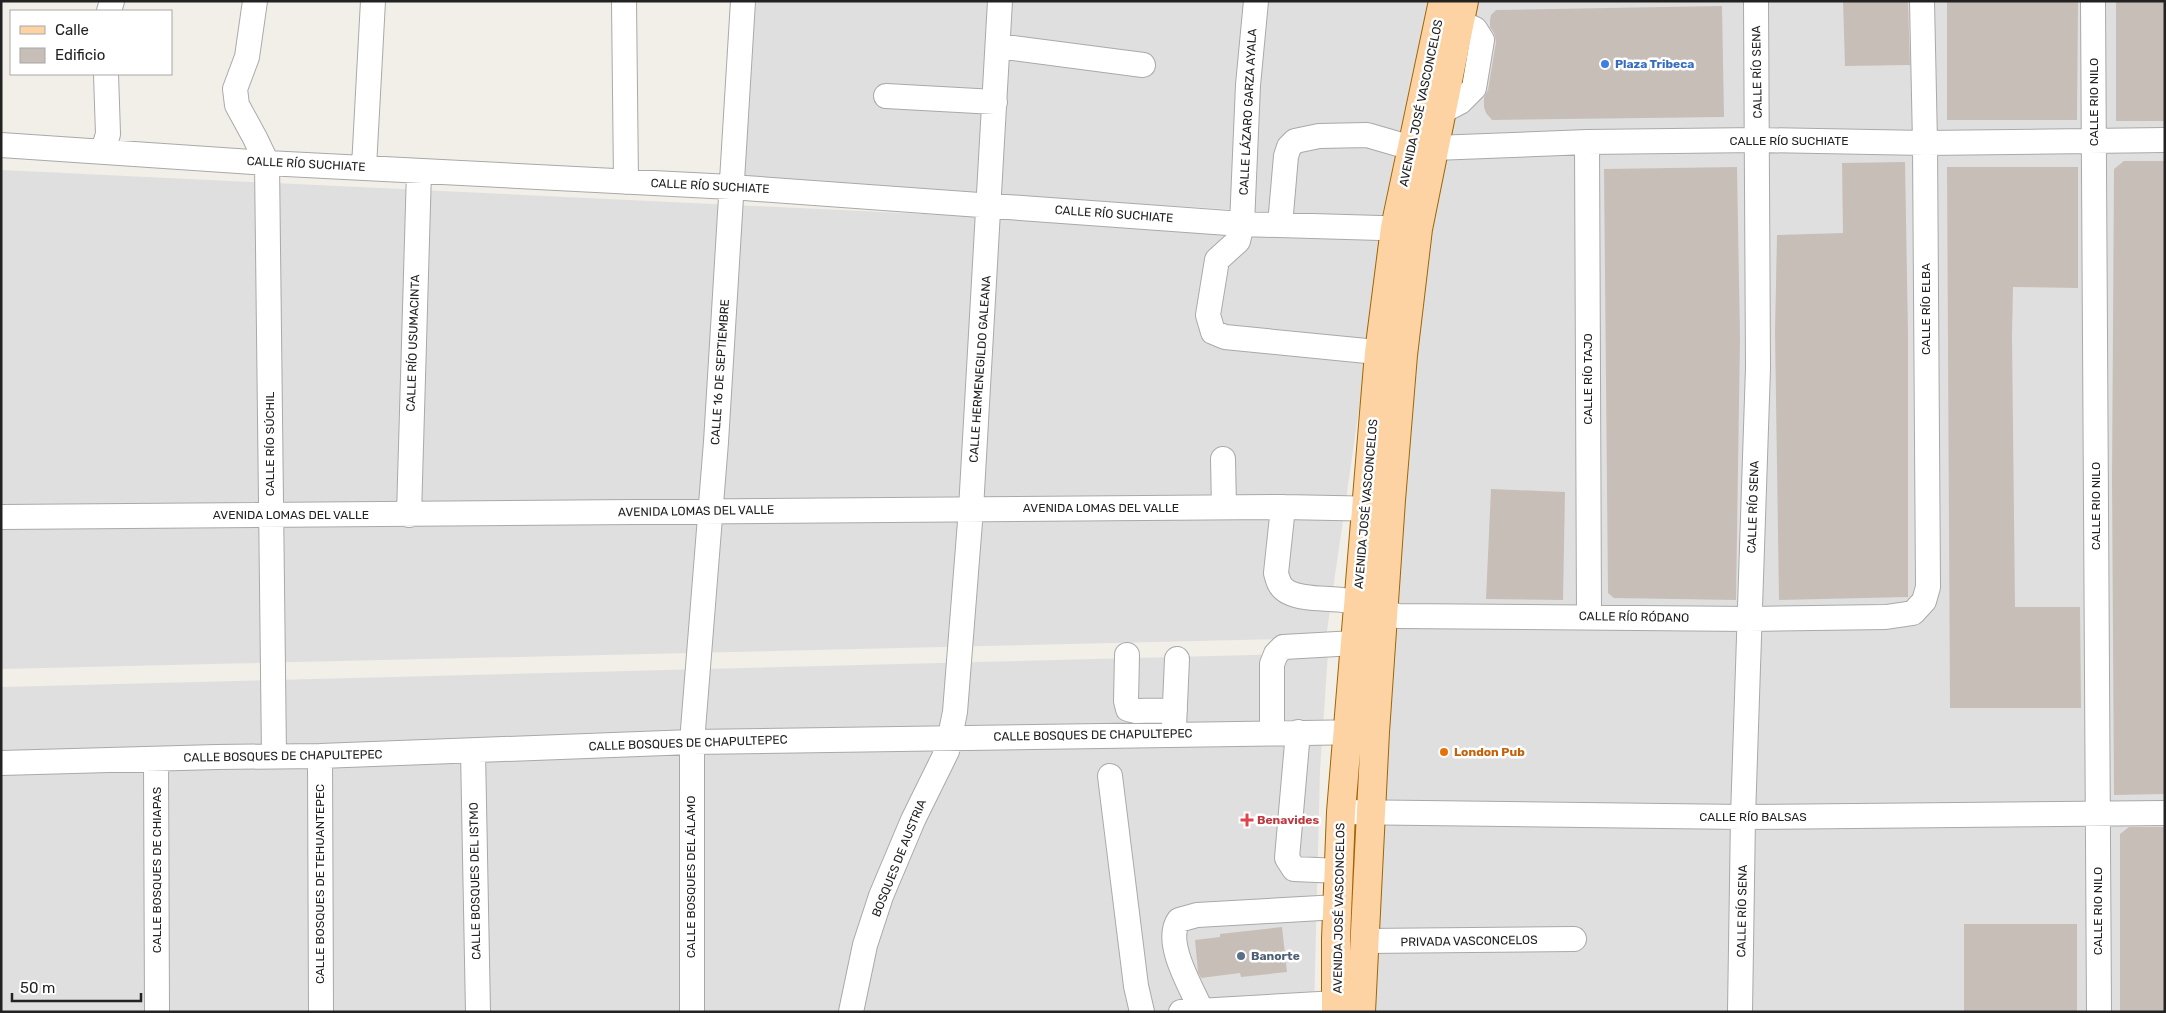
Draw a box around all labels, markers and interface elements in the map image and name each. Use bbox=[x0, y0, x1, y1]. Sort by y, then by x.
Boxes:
legend bbox=[10, 10, 172, 75]
street label: AVENIDA JOSÉ VASCONCELOS bbox=[1396, 18, 1446, 188]
text: Calle bbox=[55, 21, 89, 39]
street label: CALLE RÍO SENA bbox=[1749, 25, 1765, 119]
street label: CALLE LÁZARO GARZA AYALA bbox=[1237, 28, 1259, 196]
text: Edificio bbox=[55, 46, 105, 64]
place label: Plaza Tribeca bbox=[1615, 57, 1694, 71]
marker: Plaza Tribeca bbox=[1599, 58, 1611, 70]
street label: CALLE RIO NILO bbox=[2087, 58, 2101, 146]
street label: CALLE RÍO SUCHIATE bbox=[1730, 134, 1848, 148]
street label: CALLE RÍO SUCHIATE bbox=[246, 154, 366, 174]
street label: CALLE RÍO SUCHIATE bbox=[650, 176, 770, 196]
street label: CALLE RÍO SUCHIATE bbox=[1054, 203, 1174, 225]
street label: CALLE RÍO ELBA bbox=[1919, 263, 1933, 355]
street label: CALLE RÍO USUMACINTA bbox=[404, 274, 422, 412]
street label: CALLE HERMENEGILDO GALEANA bbox=[966, 275, 994, 463]
street label: CALLE 16 DE SEPTIEMBRE bbox=[708, 299, 732, 445]
street label: CALLE RÍO TAJO bbox=[1581, 333, 1595, 425]
street label: CALLE RÍO SÚCHIL bbox=[263, 392, 277, 496]
street label: AVENIDA JOSÉ VASCONCELOS bbox=[1352, 418, 1380, 590]
street label: CALLE RÍO SENA bbox=[1744, 460, 1762, 554]
street label: CALLE RIO NILO bbox=[2089, 462, 2103, 550]
street label: AVENIDA LOMAS DEL VALLE bbox=[1023, 501, 1179, 515]
street label: AVENIDA LOMAS DEL VALLE bbox=[618, 503, 774, 519]
street label: AVENIDA LOMAS DEL VALLE bbox=[213, 508, 369, 522]
street label: CALLE RÍO RÓDANO bbox=[1579, 609, 1689, 625]
street label: CALLE BOSQUES DE CHAPULTEPEC bbox=[993, 726, 1193, 744]
street label: CALLE BOSQUES DE CHAPULTEPEC bbox=[588, 733, 788, 753]
place label: London Pub bbox=[1454, 745, 1525, 759]
marker: London Pub bbox=[1438, 746, 1450, 758]
street label: CALLE BOSQUES DE CHAPULTEPEC bbox=[183, 747, 383, 765]
street label: CALLE BOSQUES DE TEHUANTEPEC bbox=[313, 784, 327, 984]
street label: CALLE BOSQUES DE CHIAPAS bbox=[150, 787, 164, 953]
street label: CALLE BOSQUES DEL ÁLAMO bbox=[684, 796, 698, 958]
street label: BOSQUES DE AUSTRIA bbox=[869, 797, 929, 919]
street label: CALLE BOSQUES DEL ISTMO bbox=[467, 802, 483, 960]
street label: CALLE RÍO BALSAS bbox=[1699, 810, 1807, 824]
place label: Benavides bbox=[1257, 813, 1319, 827]
marker: Benavides bbox=[1241, 814, 1253, 826]
street label: AVENIDA JOSÉ VASCONCELOS bbox=[1331, 823, 1347, 993]
street label: CALLE RÍO SENA bbox=[1734, 864, 1750, 958]
street label: CALLE RIO NILO bbox=[2091, 867, 2105, 955]
street label: PRIVADA VASCONCELOS bbox=[1400, 933, 1538, 949]
place label: Banorte bbox=[1251, 949, 1300, 963]
marker: Banorte bbox=[1235, 950, 1247, 962]
scale bar bbox=[12, 970, 141, 1002]
text: 50 m bbox=[20, 979, 55, 997]

